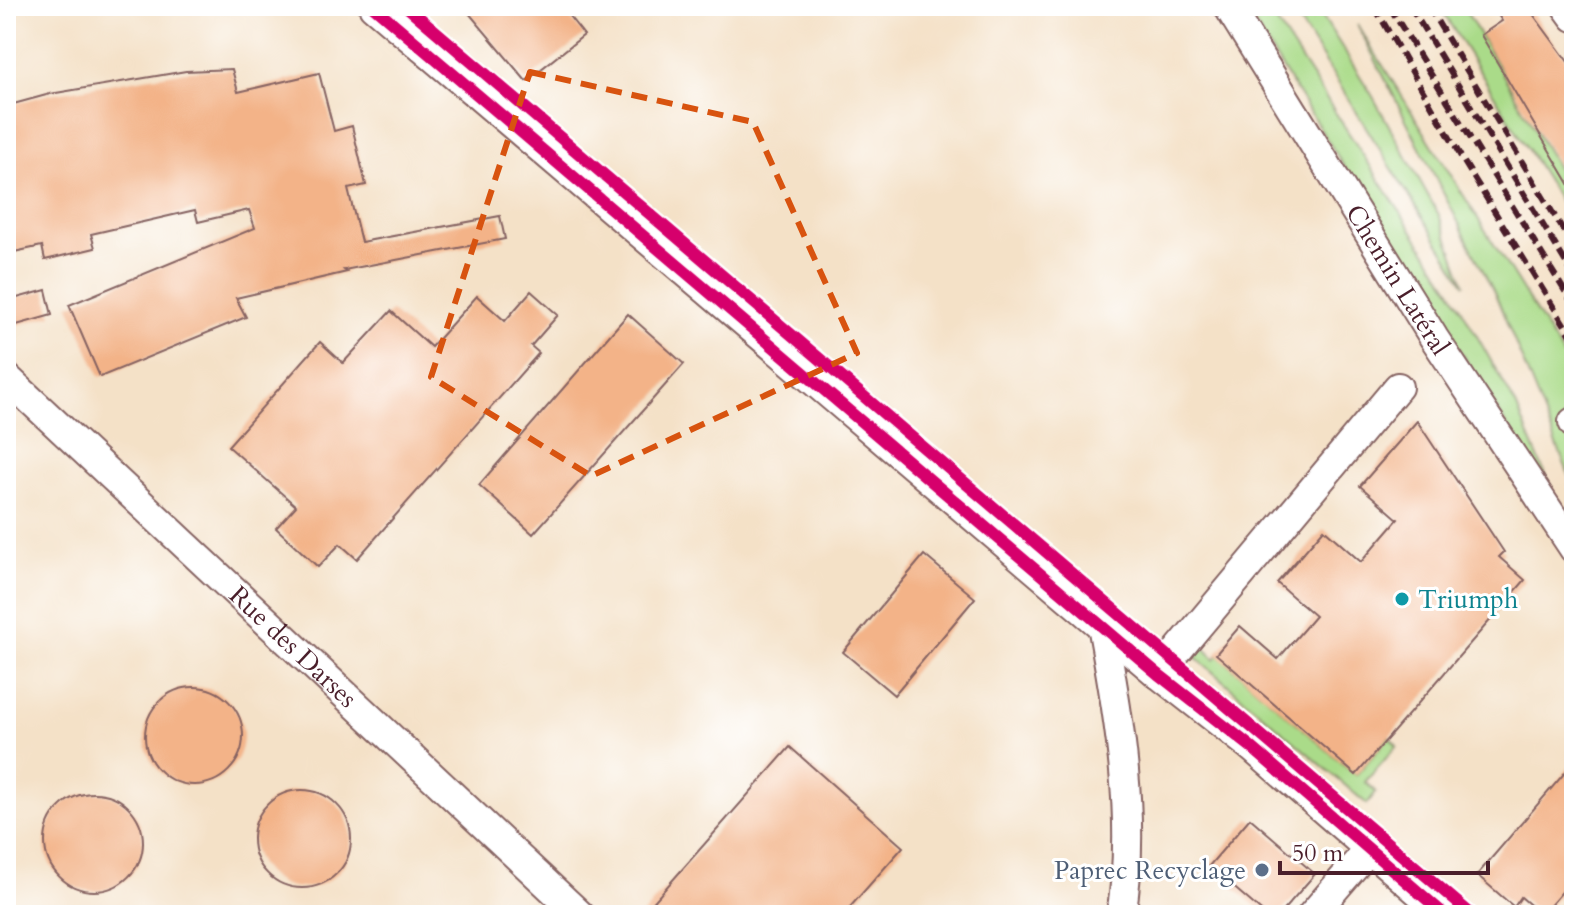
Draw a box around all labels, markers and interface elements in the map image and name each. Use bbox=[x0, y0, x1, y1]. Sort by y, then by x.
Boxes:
street label: Chemin Latéral bbox=[1338, 198, 1458, 362]
street label: Rue des Darses bbox=[222, 578, 365, 715]
place label: Triumph bbox=[1418, 582, 1518, 617]
marker: Triumph bbox=[1393, 590, 1411, 608]
scale bar bbox=[1280, 825, 1488, 875]
text: 50 m bbox=[1292, 837, 1344, 870]
place label: Paprec Recyclage bbox=[1054, 853, 1246, 888]
marker: Paprec Recyclage bbox=[1253, 861, 1271, 879]

